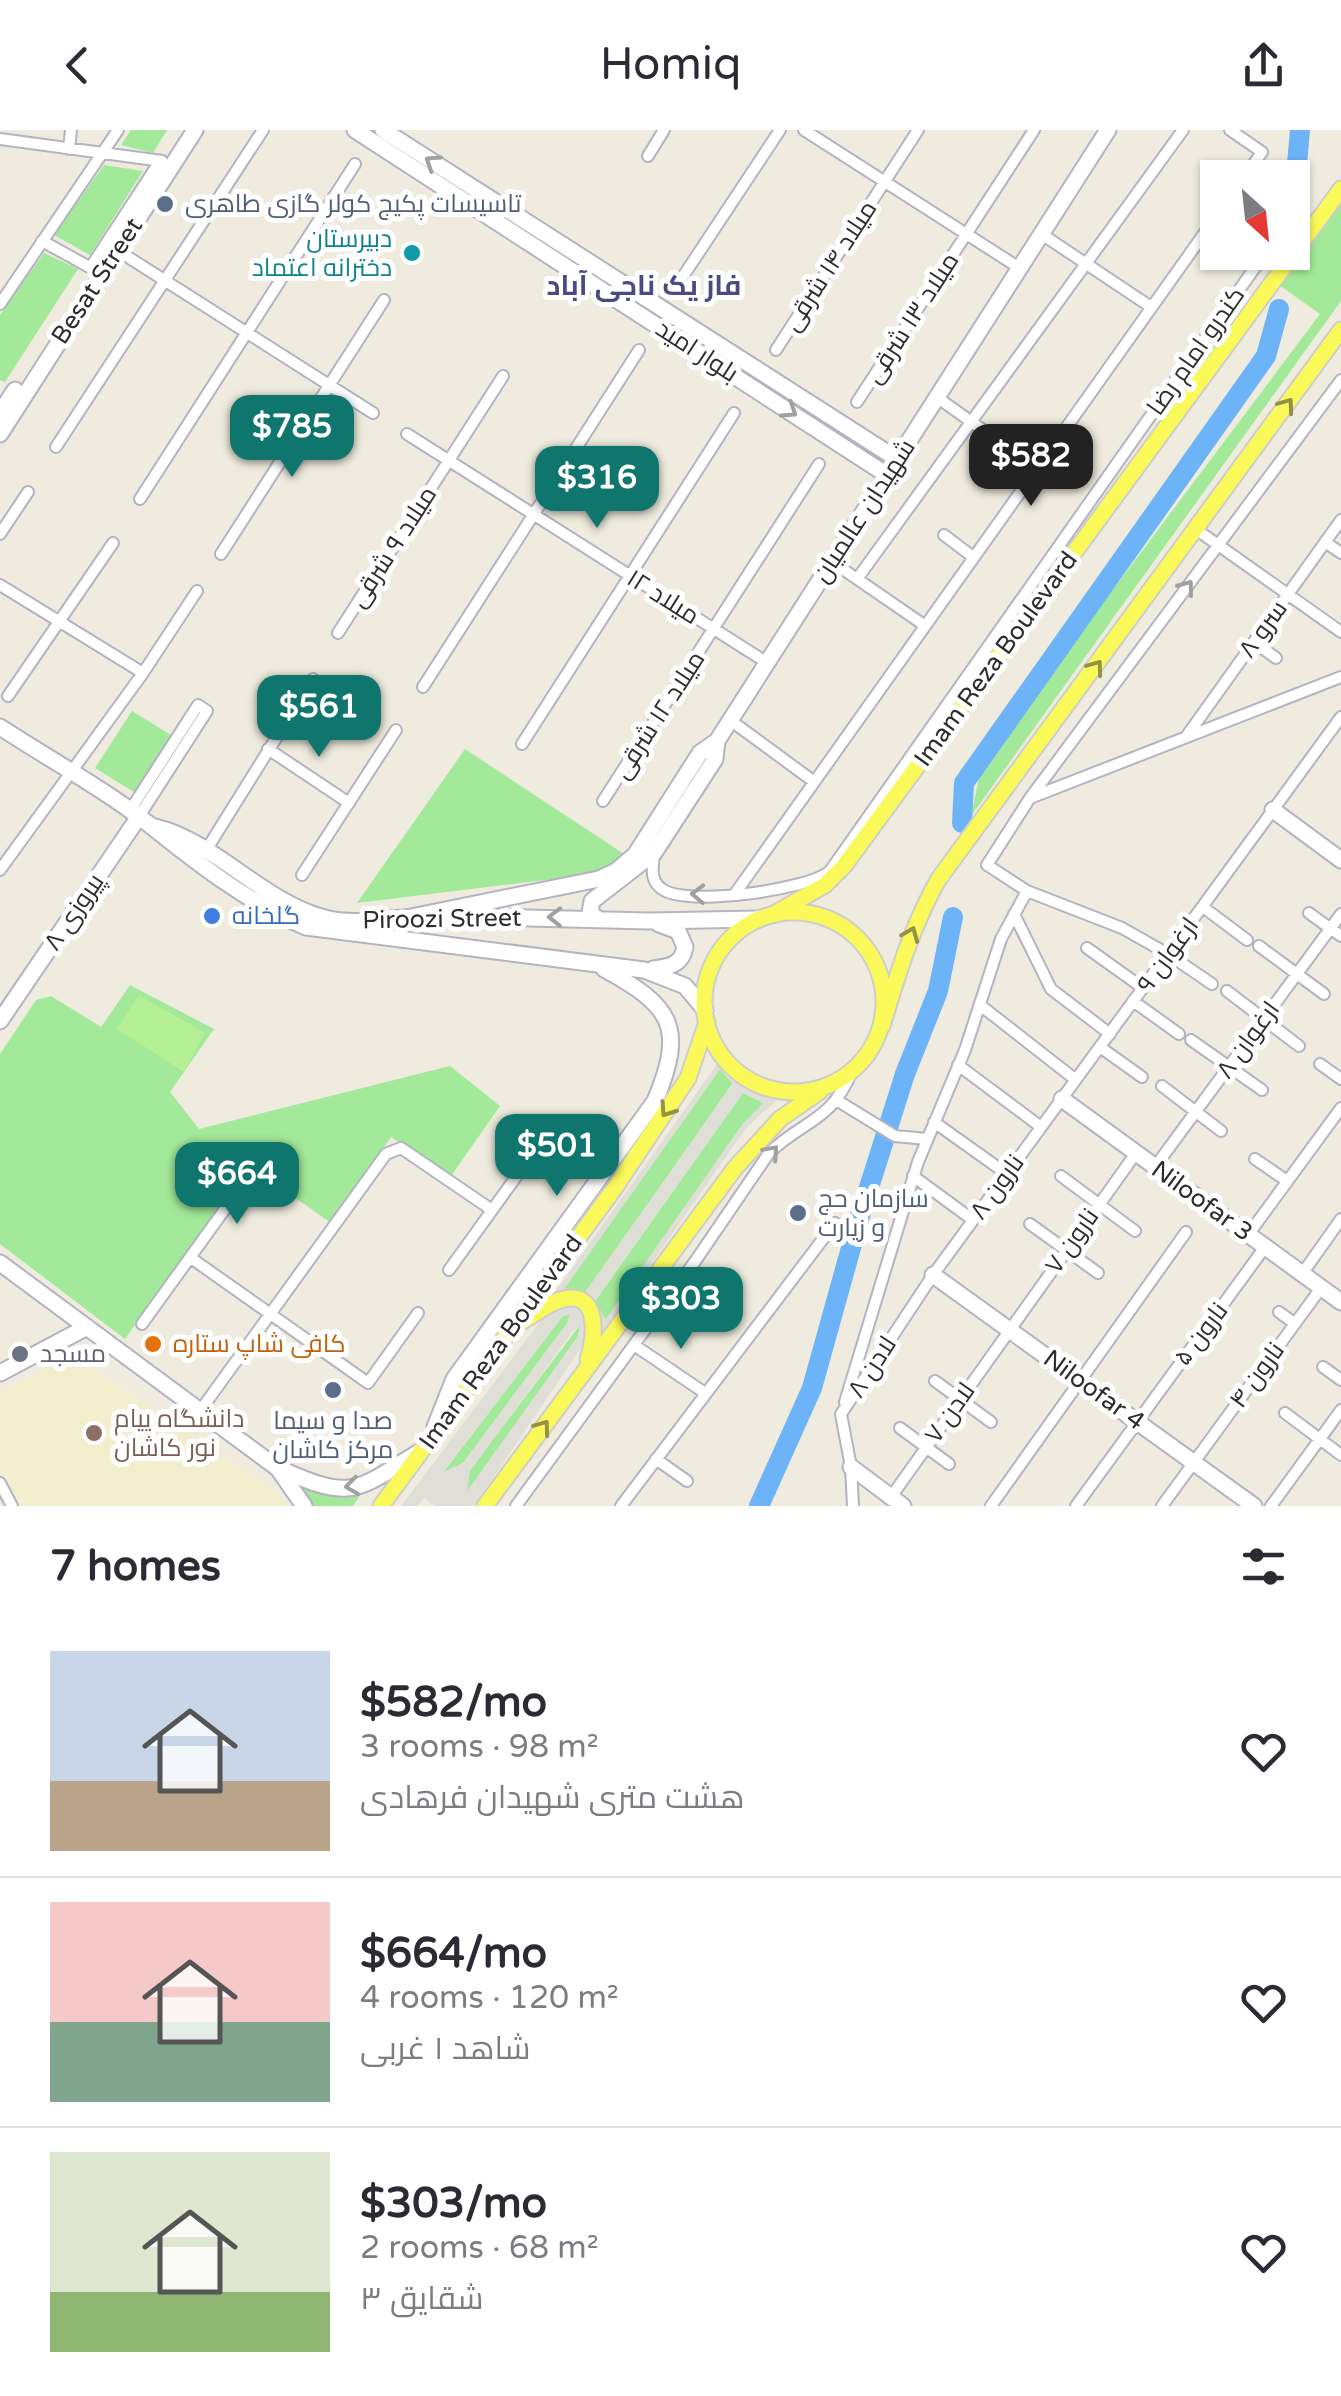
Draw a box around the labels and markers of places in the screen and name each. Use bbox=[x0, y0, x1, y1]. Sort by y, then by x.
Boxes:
place label: تاسیسات پکیج کولر گازی طاهری bbox=[185, 189, 522, 220]
marker: تاسیسات پکیج کولر گازی طاهری bbox=[154, 193, 176, 215]
place label: دبیرستان دخترانه اعتماد bbox=[252, 224, 392, 283]
marker: دبیرستان دخترانه اعتماد bbox=[401, 242, 423, 264]
pin: $785 bbox=[233, 395, 351, 480]
pin: $582 bbox=[972, 424, 1090, 509]
pin: $316 bbox=[538, 446, 656, 531]
pin: $561 bbox=[260, 675, 378, 760]
place label: گلخانه bbox=[232, 901, 300, 931]
marker: گلخانه bbox=[201, 905, 223, 927]
pin: $501 bbox=[498, 1114, 616, 1199]
pin: $664 bbox=[178, 1142, 296, 1227]
place label: سازمان حج و زیارت bbox=[818, 1184, 929, 1243]
marker: سازمان حج و زیارت bbox=[787, 1202, 809, 1224]
pin: $303 bbox=[622, 1267, 740, 1352]
place label: کافی شاپ ستاره bbox=[173, 1329, 346, 1360]
marker: کافی شاپ ستاره bbox=[142, 1333, 164, 1355]
place label: مسجد bbox=[40, 1339, 106, 1369]
marker: مسجد bbox=[9, 1343, 31, 1365]
marker: صدا و سیما مرکز کاشان bbox=[322, 1379, 344, 1401]
place label: دانشگاه پیام نور کاشان bbox=[114, 1404, 244, 1463]
place label: صدا و سیما مرکز کاشان bbox=[273, 1406, 393, 1465]
marker: دانشگاه پیام نور کاشان bbox=[83, 1422, 105, 1444]

